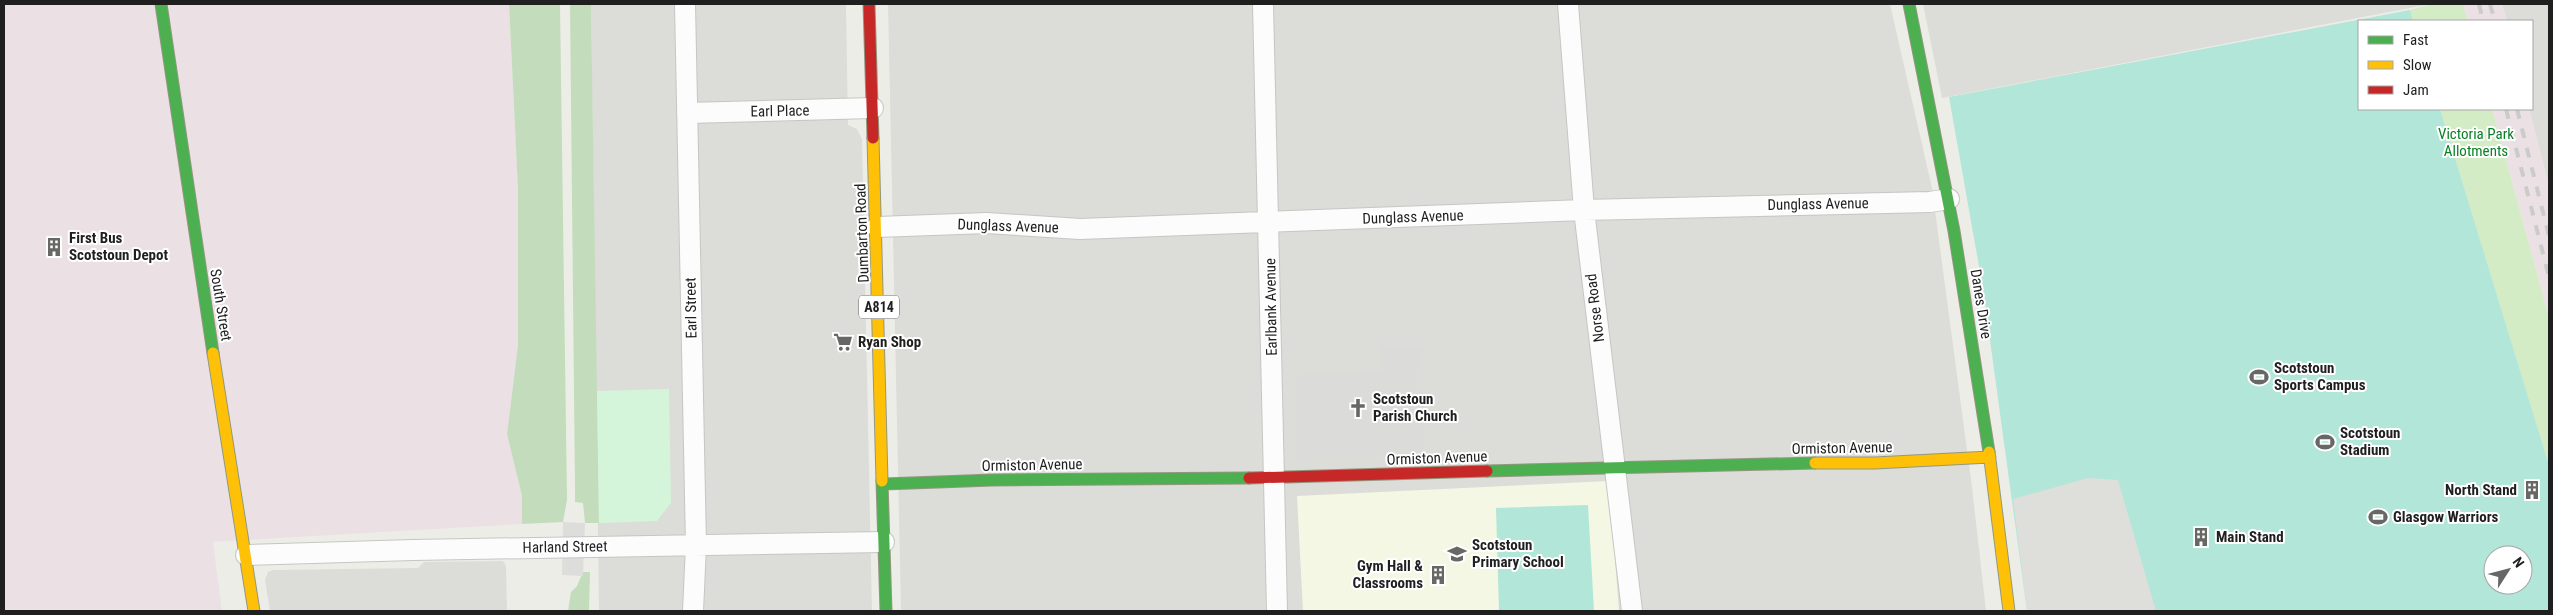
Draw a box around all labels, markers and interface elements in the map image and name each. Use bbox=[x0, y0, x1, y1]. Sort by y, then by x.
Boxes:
legend bbox=[2358, 20, 2533, 110]
text: Fast bbox=[2403, 31, 2428, 49]
text: Slow bbox=[2403, 56, 2432, 74]
text: Jam bbox=[2403, 81, 2429, 99]
street label: Earl Place bbox=[750, 101, 810, 121]
park label: Victoria Park Allotments bbox=[2438, 125, 2514, 160]
street label: Dumbarton Road bbox=[851, 183, 873, 283]
street label: Dunglass Avenue bbox=[1767, 194, 1869, 214]
street label: Dunglass Avenue bbox=[1362, 206, 1464, 228]
street label: Dunglass Avenue bbox=[957, 215, 1059, 237]
place label: First Bus Scotstoun Depot bbox=[69, 229, 168, 264]
building icon: First Bus Scotstoun Depot bbox=[43, 236, 65, 258]
street label: Earlbank Avenue bbox=[1261, 258, 1281, 356]
street label: South Street bbox=[206, 268, 236, 342]
street label: Danes Drive bbox=[1967, 268, 1995, 340]
street label: Norse Road bbox=[1582, 273, 1608, 343]
street label: Earl Street bbox=[681, 277, 701, 339]
road number: A814 bbox=[859, 296, 899, 318]
supermarket icon: Ryan Shop bbox=[832, 331, 854, 353]
place label: Ryan Shop bbox=[858, 333, 921, 351]
place label: Scotstoun Sports Campus bbox=[2274, 359, 2366, 394]
sports icon: Scotstoun Sports Campus bbox=[2248, 366, 2270, 388]
place label: Scotstoun Parish Church bbox=[1373, 390, 1457, 425]
church icon: Scotstoun Parish Church bbox=[1347, 397, 1369, 419]
place label: Scotstoun Stadium bbox=[2340, 424, 2400, 459]
sports icon: Scotstoun Stadium bbox=[2314, 431, 2336, 453]
street label: Ormiston Avenue bbox=[1791, 438, 1893, 458]
street label: Ormiston Avenue bbox=[1386, 447, 1488, 469]
street label: Ormiston Avenue bbox=[981, 455, 1083, 475]
building icon: North Stand bbox=[2521, 479, 2543, 501]
place label: North Stand bbox=[2445, 481, 2517, 499]
sports icon: Glasgow Warriors bbox=[2367, 506, 2389, 528]
place label: Glasgow Warriors bbox=[2393, 508, 2499, 526]
building icon: Main Stand bbox=[2190, 526, 2212, 548]
place label: Main Stand bbox=[2216, 528, 2284, 546]
place label: Scotstoun Primary School bbox=[1472, 536, 1564, 571]
street label: Harland Street bbox=[522, 537, 608, 557]
school or university icon: Scotstoun Primary School bbox=[1446, 543, 1468, 565]
north arrow bbox=[2483, 545, 2533, 595]
text: N bbox=[2510, 554, 2528, 571]
place label: Gym Hall & Classrooms bbox=[1352, 557, 1423, 592]
building icon: Gym Hall & Classrooms bbox=[1427, 564, 1449, 586]

